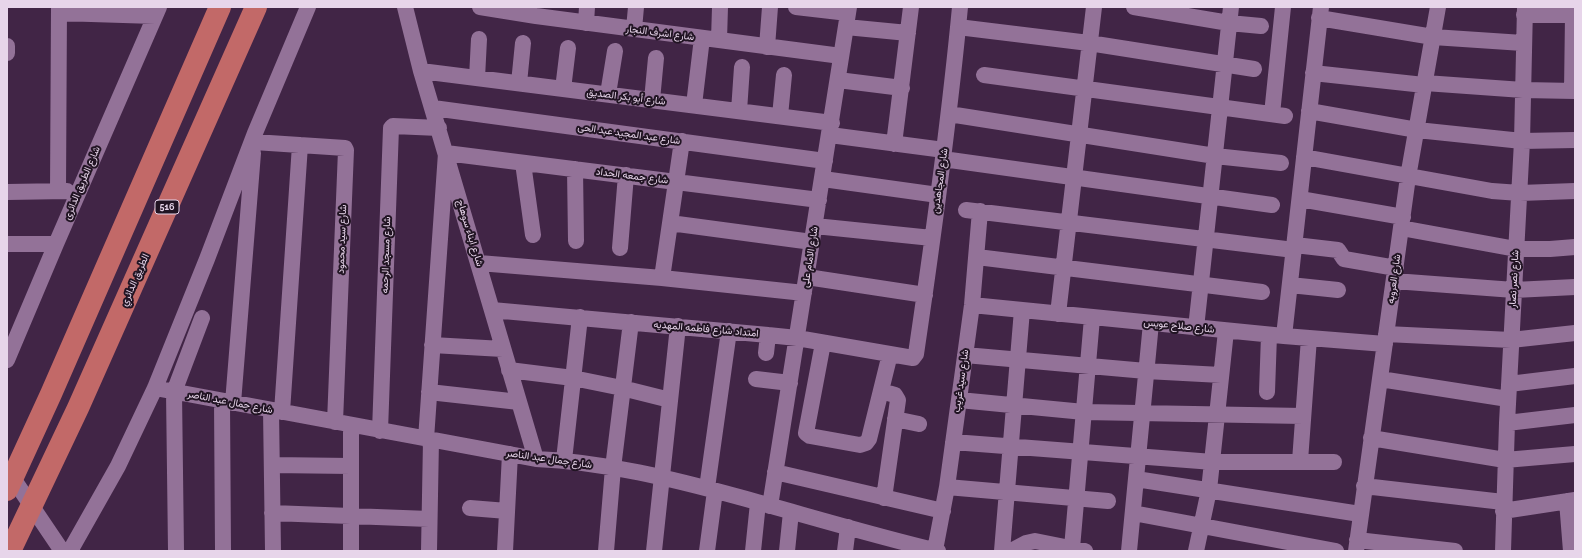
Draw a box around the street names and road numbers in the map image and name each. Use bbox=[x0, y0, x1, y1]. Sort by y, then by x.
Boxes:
street label: شارع اشرف النجار bbox=[625, 23, 695, 43]
street label: شارع أبو بكر الصديق bbox=[586, 86, 666, 108]
street label: شارع عبد المجيد عبد الحى bbox=[577, 121, 681, 147]
street label: شارع الطريق الدائرى bbox=[61, 144, 103, 222]
street label: شارع المجاهدين bbox=[929, 148, 951, 214]
street label: شارع جمعه الحداد bbox=[595, 166, 669, 186]
street label: شارع ابناء سوهاج bbox=[454, 198, 486, 268]
road number: 516 bbox=[155, 200, 179, 214]
street label: شارع سيد محمود bbox=[335, 204, 349, 274]
street label: شارع مسجد الرحمه bbox=[379, 216, 393, 294]
street label: شارع الامام على bbox=[799, 225, 821, 289]
street label: شارع نصر نصار bbox=[1506, 250, 1522, 308]
street label: الطريق الدائري bbox=[118, 252, 152, 308]
street label: شارع العروبه bbox=[1385, 253, 1403, 305]
street label: شارع صلاح عويس bbox=[1143, 316, 1215, 336]
street label: امتداد شارع فاطمه المهديه bbox=[653, 318, 759, 340]
street label: شارع سيد غريب bbox=[951, 349, 971, 413]
street label: شارع جمال عبد الناصر bbox=[186, 388, 274, 416]
street label: شارع جمال عبد الناصر bbox=[505, 447, 593, 471]

